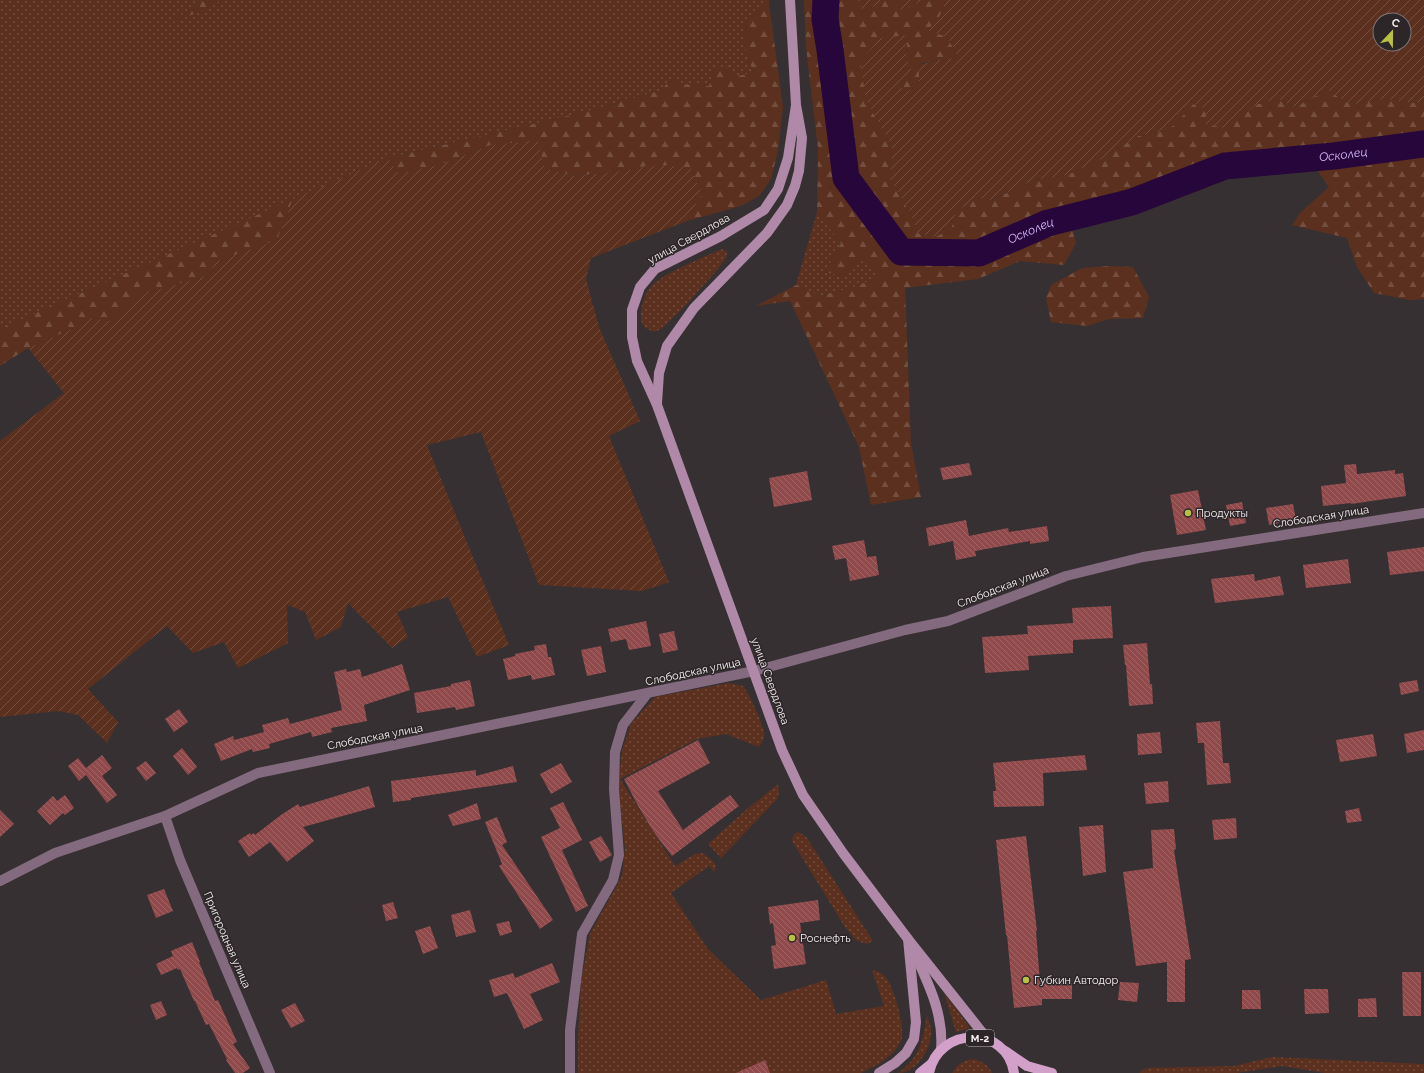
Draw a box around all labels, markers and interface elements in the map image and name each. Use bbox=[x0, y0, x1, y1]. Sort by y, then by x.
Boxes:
north arrow bbox=[1372, 12, 1412, 52]
text: С bbox=[1390, 16, 1402, 31]
water label: Осколец bbox=[1318, 145, 1368, 164]
street label: улица Свердлова bbox=[646, 211, 732, 267]
water label: Осколец bbox=[1006, 215, 1055, 247]
street label: Слободская улица bbox=[1272, 503, 1370, 531]
place label: Продукты bbox=[1196, 507, 1248, 520]
marker: Продукты bbox=[1183, 508, 1193, 518]
street label: Слободская улица bbox=[955, 564, 1051, 610]
street label: улица Свердлова bbox=[748, 636, 792, 726]
street label: Слободская улица bbox=[644, 656, 742, 688]
street label: Слободская улица bbox=[326, 721, 424, 753]
street label: Пригородная улица bbox=[201, 890, 253, 990]
place label: Роснефть bbox=[800, 932, 851, 945]
marker: Роснефть bbox=[787, 933, 797, 943]
place label: Губкин Автодор bbox=[1034, 974, 1118, 987]
marker: Губкин Автодор bbox=[1021, 975, 1031, 985]
road number: М-2 bbox=[966, 1030, 994, 1046]

